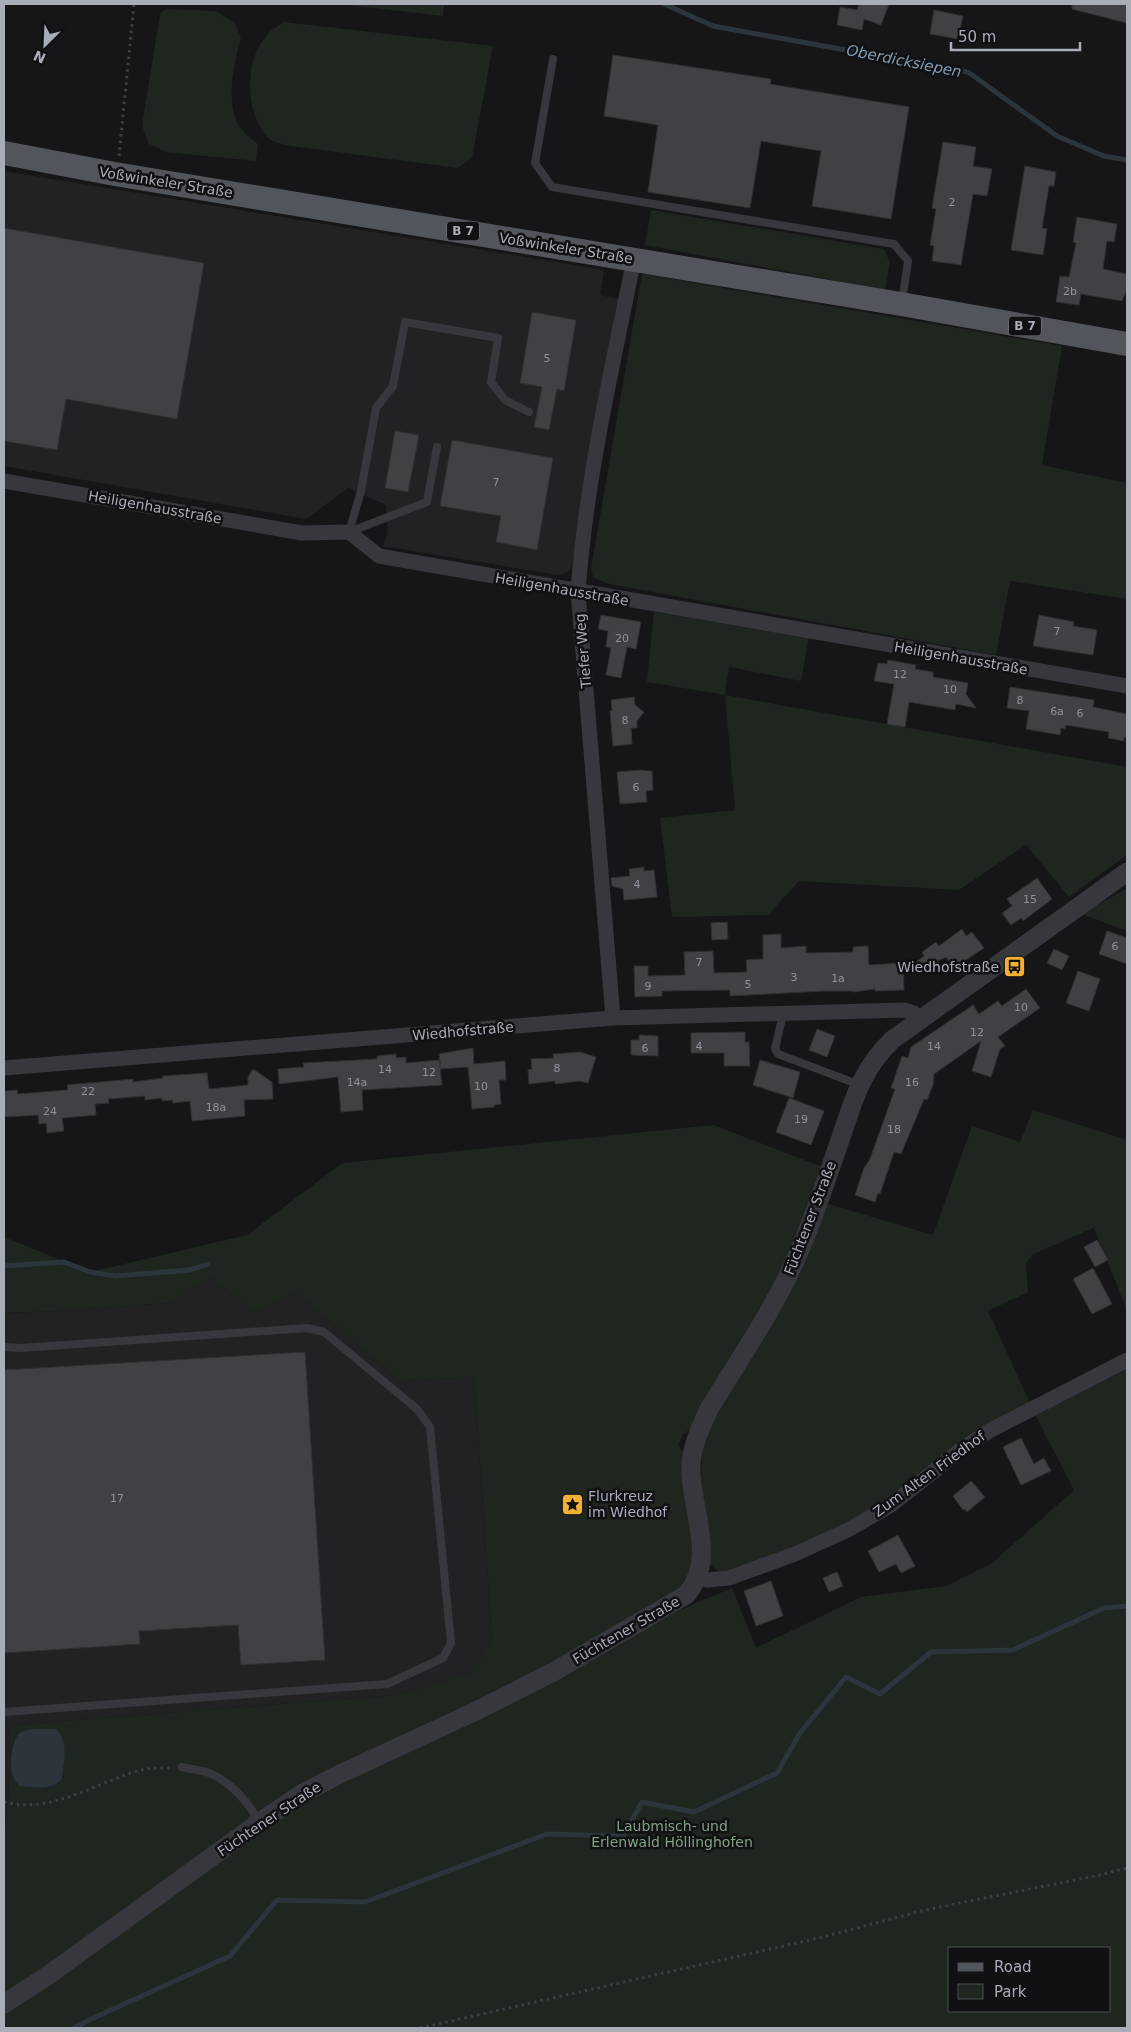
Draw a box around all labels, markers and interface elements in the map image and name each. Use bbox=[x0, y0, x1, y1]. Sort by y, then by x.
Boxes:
north arrow bbox=[20, 20, 70, 70]
scale bar bbox=[951, 20, 1080, 52]
text: 50 m bbox=[958, 28, 996, 46]
water label: Oberdicksiepen bbox=[845, 41, 963, 81]
text: N bbox=[31, 47, 48, 67]
street label: Voßwinkeler Straße bbox=[98, 164, 234, 200]
house number: 2 bbox=[949, 196, 956, 209]
road number: B 7 bbox=[447, 222, 479, 240]
street label: Voßwinkeler Straße bbox=[498, 230, 634, 266]
house number: 2b bbox=[1063, 285, 1077, 298]
road number: B 7 bbox=[1009, 316, 1041, 336]
house number: 5 bbox=[544, 352, 551, 365]
house number: 7 bbox=[493, 476, 500, 489]
street label: Heiligenhausstraße bbox=[87, 487, 223, 527]
street label: Heiligenhausstraße bbox=[494, 569, 630, 609]
street label: Tiefer Weg bbox=[572, 613, 594, 690]
house number: 7 bbox=[1054, 625, 1061, 638]
house number: 20 bbox=[615, 632, 629, 645]
street label: Heiligenhausstraße bbox=[893, 638, 1029, 678]
house number: 12 bbox=[893, 668, 907, 681]
house number: 10 bbox=[943, 683, 957, 696]
house number: 8 bbox=[1017, 694, 1024, 707]
house number: 6a bbox=[1050, 705, 1064, 718]
house number: 6 bbox=[1077, 707, 1084, 720]
house number: 8 bbox=[622, 714, 629, 727]
house number: 6 bbox=[633, 781, 640, 794]
house number: 4 bbox=[634, 878, 641, 891]
house number: 15 bbox=[1023, 893, 1037, 906]
house number: 6 bbox=[1112, 940, 1119, 953]
bus stop icon: Wiedhofstraße bbox=[1003, 955, 1027, 979]
house number: 7 bbox=[696, 956, 703, 969]
place label: Wiedhofstraße bbox=[897, 959, 999, 975]
house number: 3 bbox=[791, 971, 798, 984]
house number: 1a bbox=[831, 972, 845, 985]
house number: 5 bbox=[745, 978, 752, 991]
house number: 9 bbox=[645, 980, 652, 993]
house number: 10 bbox=[1014, 1001, 1028, 1014]
street label: Wiedhofstraße bbox=[412, 1019, 514, 1043]
house number: 12 bbox=[970, 1026, 984, 1039]
house number: 4 bbox=[696, 1040, 703, 1053]
house number: 14 bbox=[927, 1040, 941, 1053]
house number: 6 bbox=[642, 1042, 649, 1055]
house number: 8 bbox=[554, 1062, 561, 1075]
house number: 14 bbox=[378, 1063, 392, 1076]
house number: 12 bbox=[422, 1066, 436, 1079]
house number: 14a bbox=[347, 1076, 367, 1089]
house number: 16 bbox=[905, 1076, 919, 1089]
house number: 10 bbox=[474, 1080, 488, 1093]
house number: 22 bbox=[81, 1085, 95, 1098]
house number: 18a bbox=[206, 1101, 226, 1114]
house number: 24 bbox=[43, 1105, 57, 1118]
house number: 19 bbox=[794, 1113, 808, 1126]
house number: 18 bbox=[887, 1123, 901, 1136]
street label: Füchtener Straße bbox=[781, 1159, 839, 1277]
street label: Zum Alten Friedhof bbox=[870, 1428, 989, 1520]
place label: Flurkreuz im Wiedhof bbox=[588, 1488, 668, 1520]
house number: 17 bbox=[110, 1492, 124, 1505]
place icon: Flurkreuz im Wiedhof bbox=[560, 1492, 584, 1516]
street label: Füchtener Straße bbox=[570, 1593, 682, 1667]
street label: Füchtener Straße bbox=[215, 1779, 323, 1859]
park label: Laubmisch- und Erlenwald Höllinghofen bbox=[591, 1818, 753, 1850]
legend bbox=[948, 1947, 1111, 2012]
text: Road bbox=[994, 1958, 1032, 1976]
text: Park bbox=[994, 1983, 1027, 2001]

